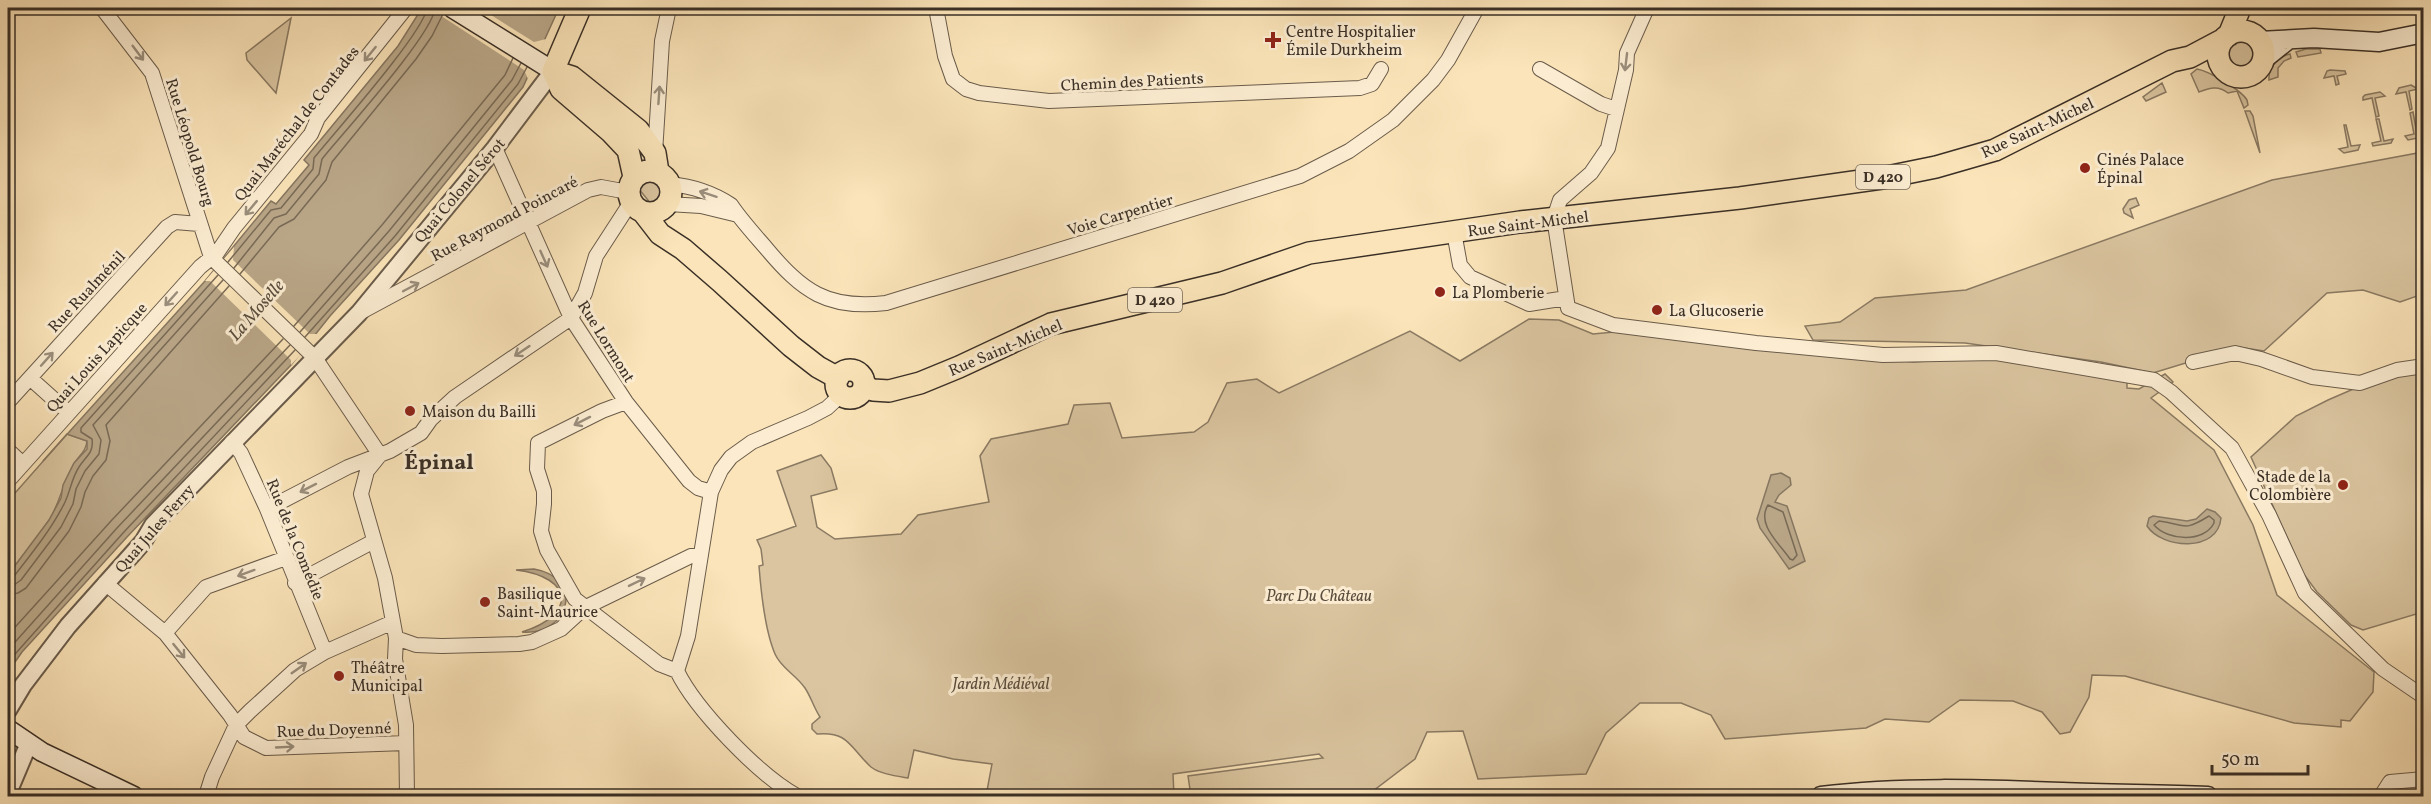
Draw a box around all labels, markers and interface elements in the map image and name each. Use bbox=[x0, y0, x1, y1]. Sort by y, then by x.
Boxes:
place label: Centre Hospitalier Émile Durkheim bbox=[1286, 22, 1416, 62]
marker: Centre Hospitalier Émile Durkheim bbox=[1264, 31, 1282, 49]
street label: Quai Maréchal de Contades bbox=[230, 42, 365, 206]
one-way arrow bbox=[132, 45, 145, 61]
one-way arrow bbox=[363, 46, 377, 61]
one-way arrow bbox=[1621, 51, 1632, 71]
street label: Chemin des Patients bbox=[1060, 68, 1204, 98]
street label: Rue Léopold Bourg bbox=[159, 76, 219, 209]
one-way arrow bbox=[654, 85, 665, 105]
street label: Rue Saint-Michel bbox=[1978, 93, 2098, 165]
street label: Quai Colonel Sérot bbox=[410, 134, 511, 249]
place label: Cinés Palace Épinal bbox=[2097, 150, 2184, 190]
marker: Cinés Palace Épinal bbox=[2078, 161, 2092, 175]
road number: D 420 bbox=[1856, 165, 1910, 189]
street label: Rue Raymond Poincaré bbox=[428, 172, 582, 268]
one-way arrow bbox=[699, 187, 718, 198]
street label: Voie Carpentier bbox=[1065, 189, 1177, 242]
one-way arrow bbox=[245, 200, 258, 216]
street label: Rue Saint-Michel bbox=[1466, 207, 1590, 243]
street label: Rue Rualménil bbox=[44, 247, 131, 338]
one-way arrow bbox=[539, 249, 551, 267]
water label: La Moselle bbox=[223, 275, 291, 347]
one-way arrow bbox=[402, 281, 419, 293]
place label: La Plomberie bbox=[1452, 283, 1544, 305]
marker: La Plomberie bbox=[1433, 285, 1447, 299]
road number: D 420 bbox=[1128, 288, 1182, 312]
one-way arrow bbox=[164, 291, 178, 306]
street label: Rue Lormont bbox=[571, 297, 639, 388]
street label: Quai Louis Lapicque bbox=[42, 298, 153, 418]
place label: La Glucoserie bbox=[1669, 301, 1764, 323]
marker: La Glucoserie bbox=[1650, 303, 1664, 317]
street label: Rue Saint-Michel bbox=[945, 315, 1066, 383]
one-way arrow bbox=[515, 345, 531, 357]
one-way arrow bbox=[40, 351, 54, 366]
place label: Maison du Bailli bbox=[422, 402, 536, 424]
marker: Maison du Bailli bbox=[403, 404, 417, 418]
one-way arrow bbox=[573, 416, 591, 428]
district label: Épinal bbox=[404, 448, 474, 479]
place label: Stade de la Colombière bbox=[2249, 467, 2331, 507]
street label: Rue de la Comédie bbox=[260, 476, 328, 604]
marker: Stade de la Colombière bbox=[2336, 478, 2350, 492]
street label: Quai Jules Ferry bbox=[111, 480, 201, 579]
one-way arrow bbox=[299, 483, 317, 494]
one-way arrow bbox=[237, 568, 256, 579]
one-way arrow bbox=[628, 576, 645, 588]
place label: Basilique Saint-Maurice bbox=[497, 584, 598, 624]
park label: Parc Du Château bbox=[1266, 586, 1372, 608]
marker: Basilique Saint-Maurice bbox=[478, 595, 492, 609]
one-way arrow bbox=[172, 643, 185, 659]
place label: Théâtre Municipal bbox=[351, 658, 423, 698]
one-way arrow bbox=[291, 662, 307, 674]
marker: Théâtre Municipal bbox=[332, 669, 346, 683]
park label: Jardin Médiéval bbox=[951, 674, 1049, 696]
street label: Rue du Doyenné bbox=[276, 718, 392, 744]
scale bar bbox=[2212, 738, 2308, 776]
one-way arrow bbox=[275, 742, 295, 753]
text: 50 m bbox=[2221, 748, 2260, 773]

